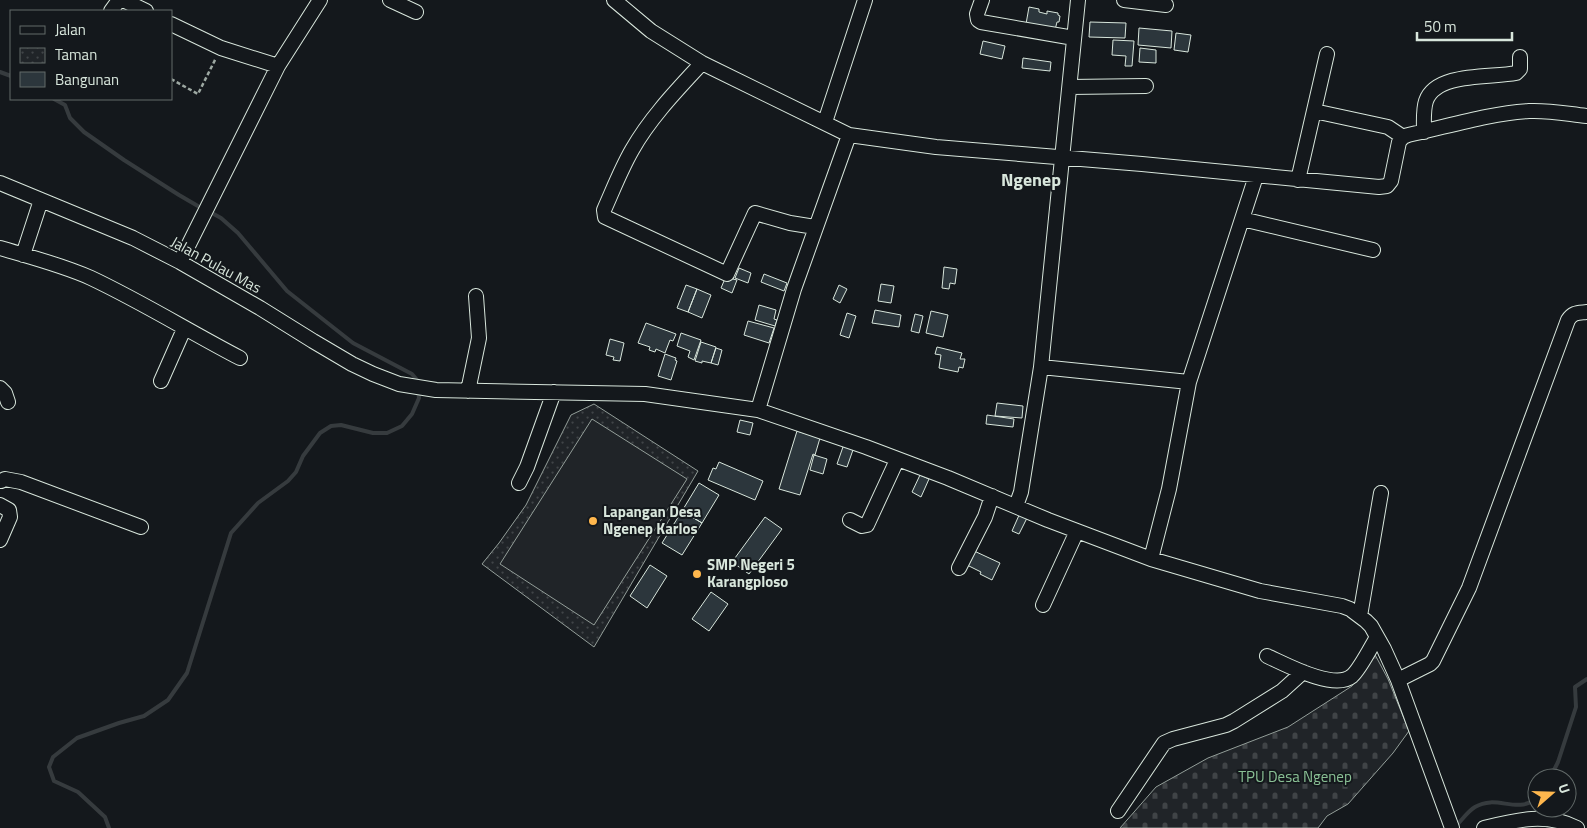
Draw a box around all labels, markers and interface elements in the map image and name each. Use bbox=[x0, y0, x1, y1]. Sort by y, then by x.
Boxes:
legend bbox=[10, 10, 172, 100]
scale bar bbox=[1417, 10, 1512, 42]
text: 50 m bbox=[1424, 15, 1457, 38]
text: Jalan bbox=[55, 18, 86, 41]
text: Taman bbox=[55, 43, 97, 66]
text: Bangunan bbox=[55, 68, 119, 91]
district label: Ngenep bbox=[1001, 166, 1061, 193]
street label: Jalan Pulau Mas bbox=[167, 230, 266, 299]
place label: Lapangan Desa Ngenep Karlos bbox=[603, 500, 701, 540]
marker: Lapangan Desa Ngenep Karlos bbox=[587, 515, 599, 527]
place label: SMP Negeri 5 Karangploso bbox=[707, 553, 795, 593]
marker: SMP Negeri 5 Karangploso bbox=[691, 568, 703, 580]
park label: TPU Desa Ngenep bbox=[1238, 765, 1352, 788]
north arrow bbox=[1527, 768, 1577, 818]
text: U bbox=[1553, 780, 1576, 796]

